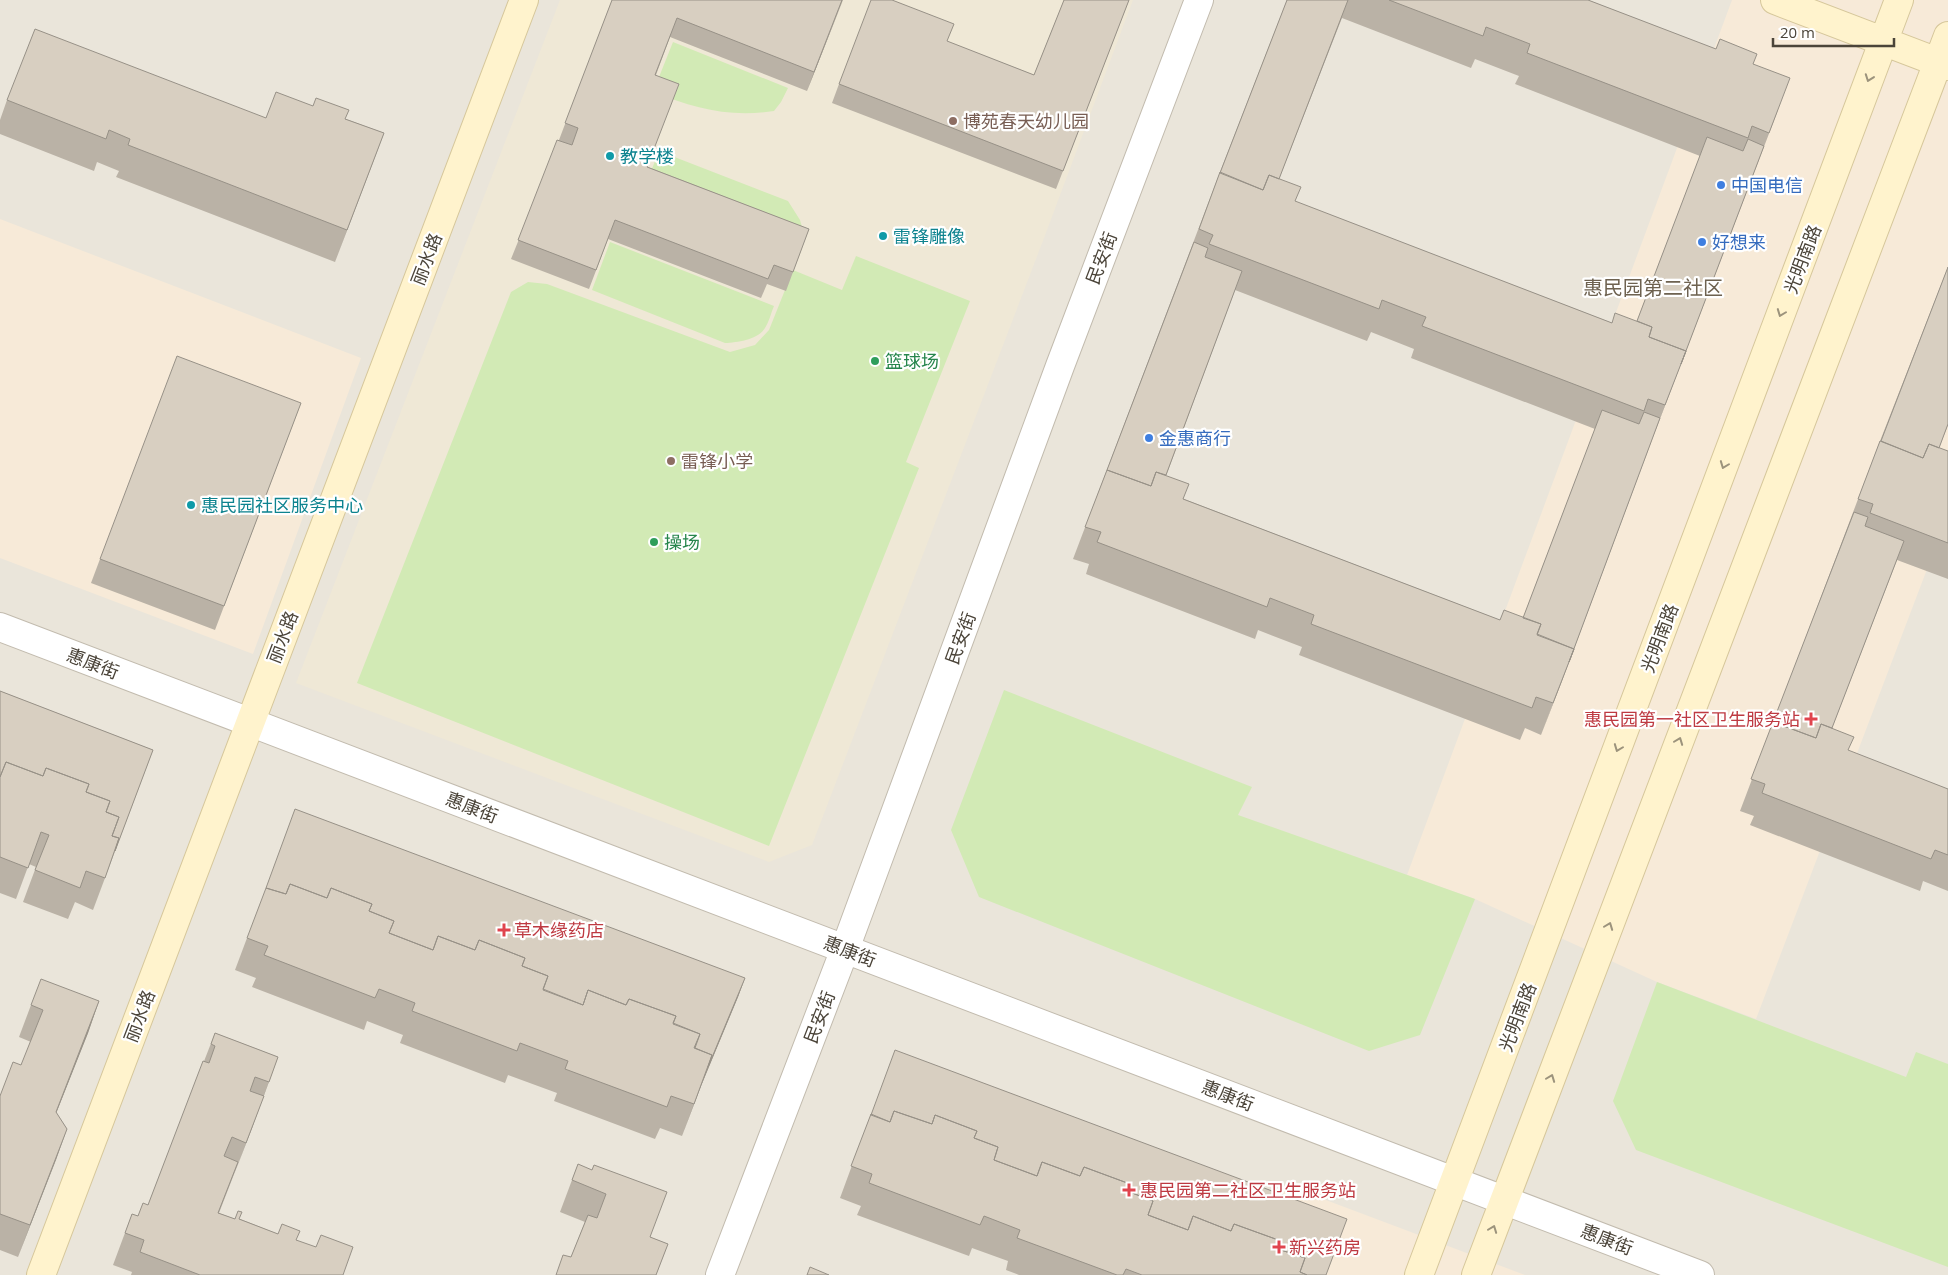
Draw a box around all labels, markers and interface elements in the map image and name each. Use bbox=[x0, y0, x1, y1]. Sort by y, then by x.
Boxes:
scale bar bbox=[1773, 15, 1894, 47]
text: 20 m bbox=[1780, 22, 1815, 42]
one-way arrow bbox=[1865, 74, 1875, 82]
place label: 博苑春天幼儿园 bbox=[963, 109, 1089, 133]
marker: 博苑春天幼儿园 bbox=[947, 115, 959, 127]
place label: 教学楼 bbox=[620, 144, 674, 168]
marker: 教学楼 bbox=[604, 150, 616, 162]
place label: 中国电信 bbox=[1731, 173, 1803, 197]
marker: 中国电信 bbox=[1715, 179, 1727, 191]
street label: 光明南路 bbox=[1778, 221, 1826, 297]
place label: 雷锋雕像 bbox=[893, 224, 965, 248]
street label: 民安街 bbox=[1080, 228, 1122, 288]
street label: 丽水路 bbox=[405, 229, 447, 289]
marker: 雷锋雕像 bbox=[877, 230, 889, 242]
place label: 好想来 bbox=[1712, 230, 1766, 254]
marker: 好想来 bbox=[1696, 236, 1708, 248]
district label: 惠民园第二社区 bbox=[1583, 274, 1723, 301]
one-way arrow bbox=[1777, 308, 1787, 316]
place label: 篮球场 bbox=[885, 349, 939, 373]
marker: 篮球场 bbox=[869, 355, 881, 367]
place label: 金惠商行 bbox=[1159, 426, 1231, 450]
marker: 金惠商行 bbox=[1143, 432, 1155, 444]
place label: 雷锋小学 bbox=[681, 449, 753, 473]
marker: 雷锋小学 bbox=[665, 455, 677, 467]
one-way arrow bbox=[1720, 460, 1730, 468]
place label: 惠民园社区服务中心 bbox=[201, 493, 363, 517]
marker: 惠民园社区服务中心 bbox=[185, 499, 197, 511]
place label: 操场 bbox=[664, 530, 700, 554]
marker: 操场 bbox=[648, 536, 660, 548]
street label: 光明南路 bbox=[1635, 600, 1683, 676]
street label: 丽水路 bbox=[261, 607, 303, 667]
street label: 民安街 bbox=[939, 609, 981, 667]
street label: 惠康街 bbox=[63, 642, 123, 684]
place label: 惠民园第一社区卫生服务站 bbox=[1584, 707, 1800, 731]
marker: 惠民园第一社区卫生服务站 bbox=[1804, 712, 1818, 726]
one-way arrow bbox=[1673, 737, 1683, 746]
one-way arrow bbox=[1614, 743, 1624, 752]
street label: 惠康街 bbox=[442, 786, 502, 828]
place label: 草木缘药店 bbox=[514, 918, 604, 942]
one-way arrow bbox=[1603, 922, 1613, 930]
marker: 草木缘药店 bbox=[498, 924, 510, 936]
street label: 惠康街 bbox=[820, 930, 880, 972]
street label: 光明南路 bbox=[1493, 979, 1541, 1055]
street label: 丽水路 bbox=[118, 986, 160, 1046]
street label: 民安街 bbox=[798, 987, 840, 1047]
street label: 惠康街 bbox=[1198, 1074, 1258, 1116]
one-way arrow bbox=[1545, 1074, 1555, 1082]
place label: 惠民园第二社区卫生服务站 bbox=[1140, 1178, 1356, 1202]
marker: 惠民园第二社区卫生服务站 bbox=[1122, 1183, 1136, 1197]
street label: 惠康街 bbox=[1577, 1218, 1637, 1260]
one-way arrow bbox=[1487, 1226, 1497, 1234]
place label: 新兴药房 bbox=[1289, 1235, 1361, 1259]
marker: 新兴药房 bbox=[1273, 1241, 1285, 1253]

